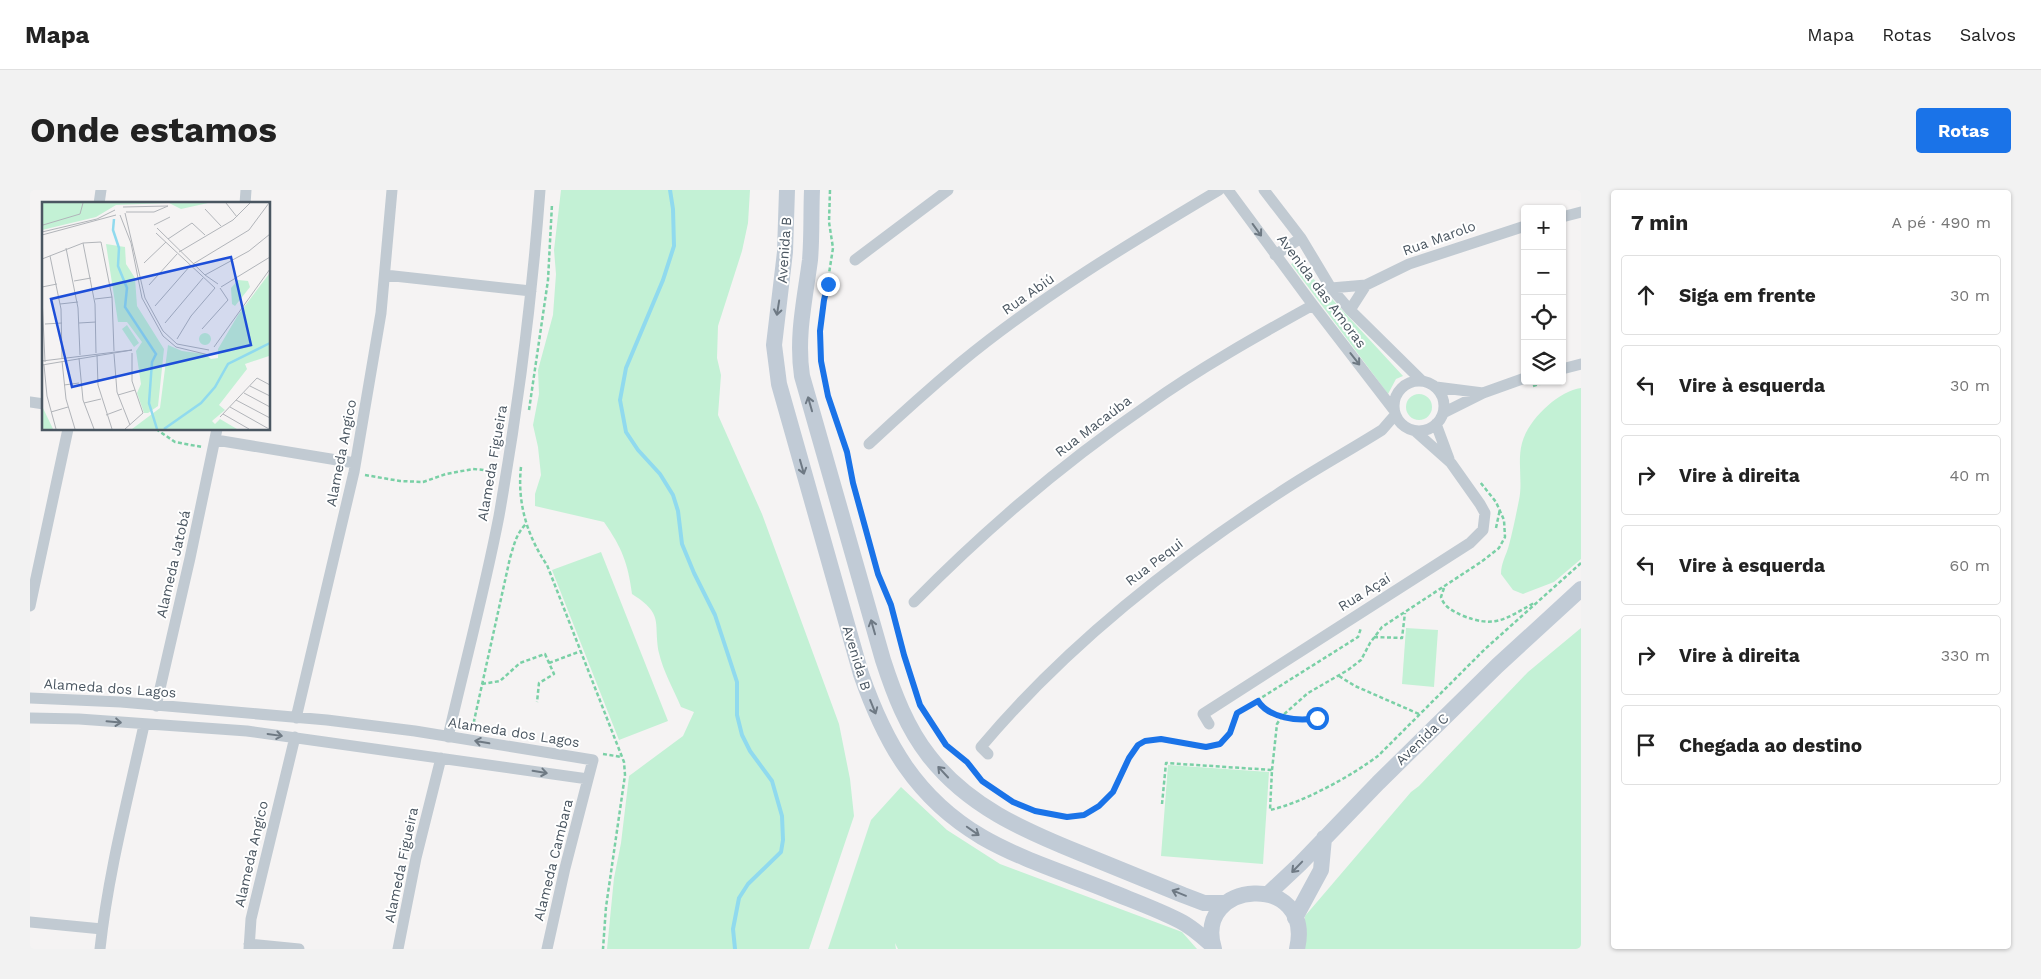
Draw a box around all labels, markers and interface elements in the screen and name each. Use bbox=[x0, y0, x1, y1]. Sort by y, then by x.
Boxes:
text: Mapa bbox=[25, 21, 90, 49]
text: Mapa bbox=[1807, 24, 1854, 45]
text: Rotas bbox=[1882, 24, 1932, 45]
text: Salvos bbox=[1960, 24, 2016, 45]
button: Rotas bbox=[1916, 108, 2011, 153]
text: Onde estamos bbox=[30, 109, 277, 151]
inset map bbox=[42, 202, 270, 430]
map controls bbox=[1521, 205, 1566, 385]
button: + bbox=[1521, 205, 1566, 250]
text: 7 min bbox=[1631, 210, 1688, 235]
text: A pé · 490 m bbox=[1892, 213, 1991, 232]
street label: Avenida B bbox=[774, 216, 794, 284]
street label: Rua Marolo bbox=[1400, 217, 1478, 259]
one-way arrow bbox=[1252, 222, 1262, 236]
street label: Avenida das Amoras bbox=[1274, 231, 1370, 351]
button: − bbox=[1521, 250, 1566, 295]
street label: Rua Abiú bbox=[999, 270, 1057, 318]
route end bbox=[817, 273, 840, 296]
icon: ahead bbox=[1632, 281, 1660, 309]
text: Siga em frente bbox=[1679, 284, 1816, 307]
text: 30 m bbox=[1950, 286, 1990, 305]
button: locate bbox=[1521, 295, 1566, 340]
one-way arrow bbox=[773, 300, 783, 316]
button: layers bbox=[1521, 340, 1566, 385]
one-way arrow bbox=[1349, 352, 1360, 365]
icon: left bbox=[1632, 371, 1660, 399]
text: Vire à esquerda bbox=[1679, 374, 1825, 397]
text: 30 m bbox=[1950, 376, 1990, 395]
street label: Rua Macaúba bbox=[1052, 392, 1134, 460]
one-way arrow bbox=[804, 396, 814, 412]
street label: Alameda Angico bbox=[323, 398, 359, 508]
street label: Alameda Figueira bbox=[474, 404, 510, 522]
one-way arrow bbox=[797, 459, 807, 475]
icon: right bbox=[1632, 461, 1660, 489]
text: Vire à direita bbox=[1679, 464, 1800, 487]
text: 40 m bbox=[1950, 466, 1990, 485]
street label: Alameda Jatobá bbox=[153, 509, 193, 619]
street label: Rua Pequi bbox=[1122, 535, 1186, 589]
icon: left bbox=[1632, 551, 1660, 579]
text: Vire à esquerda bbox=[1679, 554, 1825, 577]
text: 60 m bbox=[1950, 556, 1990, 575]
street label: Rua Açaí bbox=[1335, 570, 1393, 614]
one-way arrow bbox=[868, 620, 878, 636]
street label: Avenida B bbox=[840, 624, 874, 692]
icon: right bbox=[1632, 641, 1660, 669]
text: Vire à direita bbox=[1679, 644, 1800, 667]
text: 330 m bbox=[1941, 646, 1990, 665]
street label: Alameda dos Lagos bbox=[43, 675, 177, 701]
one-way arrow bbox=[869, 699, 878, 714]
route start bbox=[1306, 707, 1329, 730]
street label: Avenida C bbox=[1392, 710, 1452, 768]
street label: Alameda dos Lagos bbox=[447, 714, 581, 750]
one-way arrow bbox=[105, 717, 121, 727]
one-way arrow bbox=[267, 730, 283, 740]
icon: arrive bbox=[1632, 731, 1660, 759]
text: Chegada ao destino bbox=[1679, 734, 1862, 757]
one-way arrow bbox=[475, 736, 491, 746]
one-way arrow bbox=[937, 766, 949, 778]
one-way arrow bbox=[532, 767, 548, 777]
street label: Alameda Cambara bbox=[530, 797, 576, 923]
street label: Alameda Angico bbox=[231, 799, 271, 909]
street label: Alameda Figueira bbox=[381, 806, 421, 924]
one-way arrow bbox=[966, 826, 980, 836]
one-way arrow bbox=[1291, 861, 1303, 873]
one-way arrow bbox=[1172, 888, 1187, 898]

